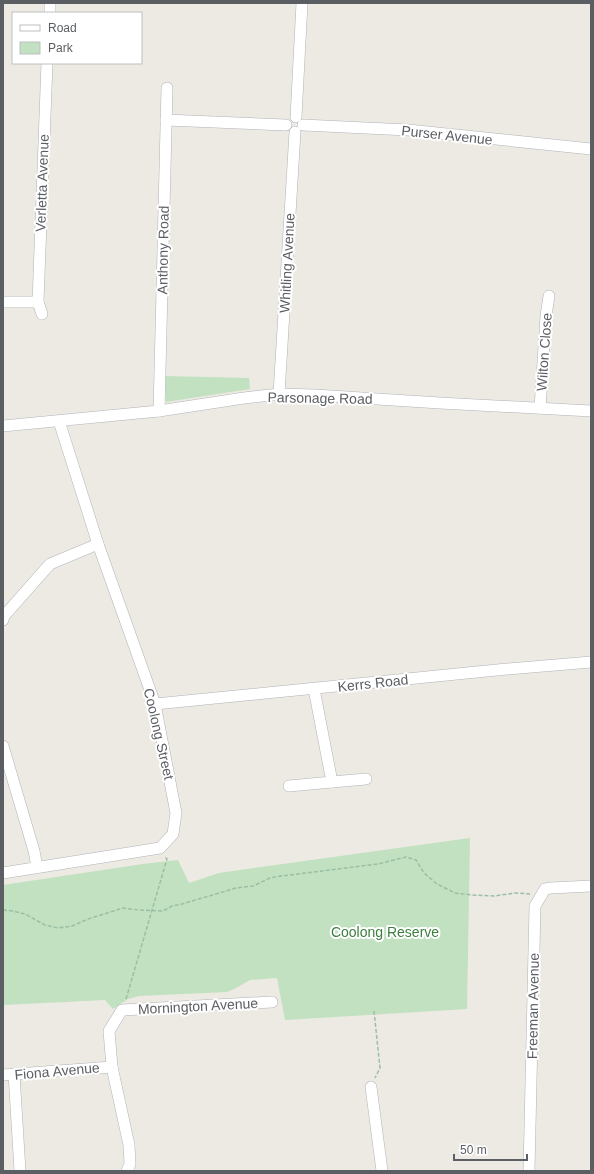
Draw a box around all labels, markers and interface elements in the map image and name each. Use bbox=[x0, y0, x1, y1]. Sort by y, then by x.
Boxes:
legend bbox=[12, 12, 142, 64]
text: Road bbox=[48, 21, 77, 35]
text: Park bbox=[48, 41, 74, 55]
street label: Purser Avenue bbox=[401, 122, 494, 148]
street label: Verletta Avenue bbox=[32, 134, 52, 232]
street label: Anthony Road bbox=[154, 205, 172, 295]
street label: Whitling Avenue bbox=[276, 212, 298, 313]
street label: Wilton Close bbox=[533, 312, 555, 392]
street label: Parsonage Road bbox=[267, 389, 373, 407]
street label: Kerrs Road bbox=[337, 671, 409, 695]
street label: Coolong Street bbox=[141, 687, 177, 781]
park label: Coolong Reserve bbox=[331, 924, 439, 940]
street label: Freeman Avenue bbox=[524, 952, 542, 1059]
street label: Mornington Avenue bbox=[137, 995, 259, 1017]
street label: Fiona Avenue bbox=[14, 1059, 100, 1083]
scale bar bbox=[454, 1136, 527, 1162]
text: 50 m bbox=[460, 1143, 487, 1157]

